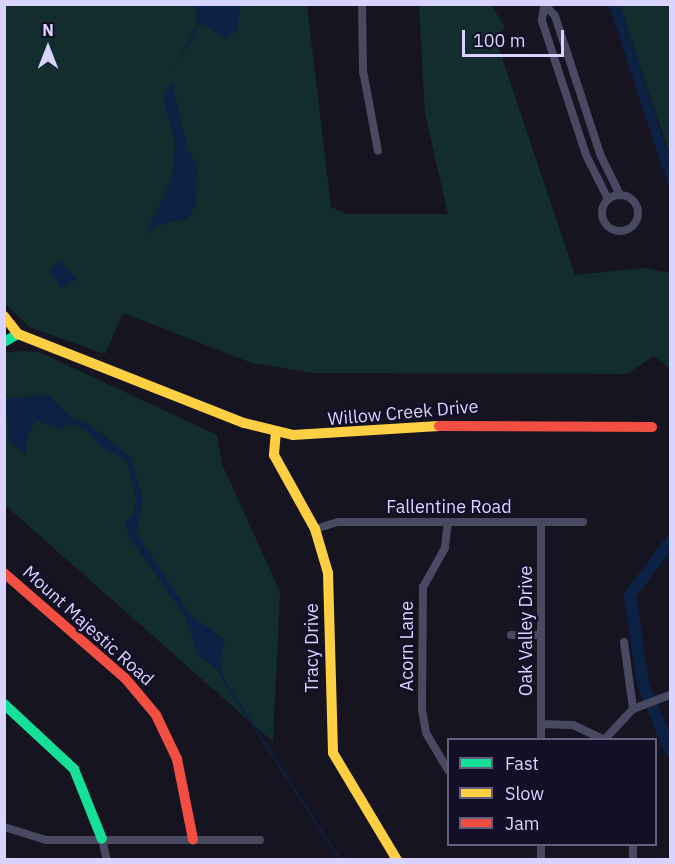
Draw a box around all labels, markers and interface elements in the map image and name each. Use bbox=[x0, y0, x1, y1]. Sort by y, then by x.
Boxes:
north arrow bbox=[18, 18, 78, 78]
scale bar bbox=[465, 18, 567, 56]
text: N bbox=[42, 20, 54, 40]
text: 100 m bbox=[473, 29, 525, 52]
street label: Willow Creek Drive bbox=[327, 396, 479, 430]
street label: Fallentine Road bbox=[386, 496, 512, 518]
street label: Mount Majestic Road bbox=[18, 562, 158, 690]
street label: Oak Valley Drive bbox=[515, 566, 537, 696]
street label: Acorn Lane bbox=[396, 601, 418, 691]
street label: Tracy Drive bbox=[301, 603, 323, 693]
legend bbox=[447, 738, 657, 846]
text: Fast bbox=[505, 752, 539, 775]
text: Slow bbox=[505, 782, 544, 805]
text: Jam bbox=[505, 812, 540, 835]

